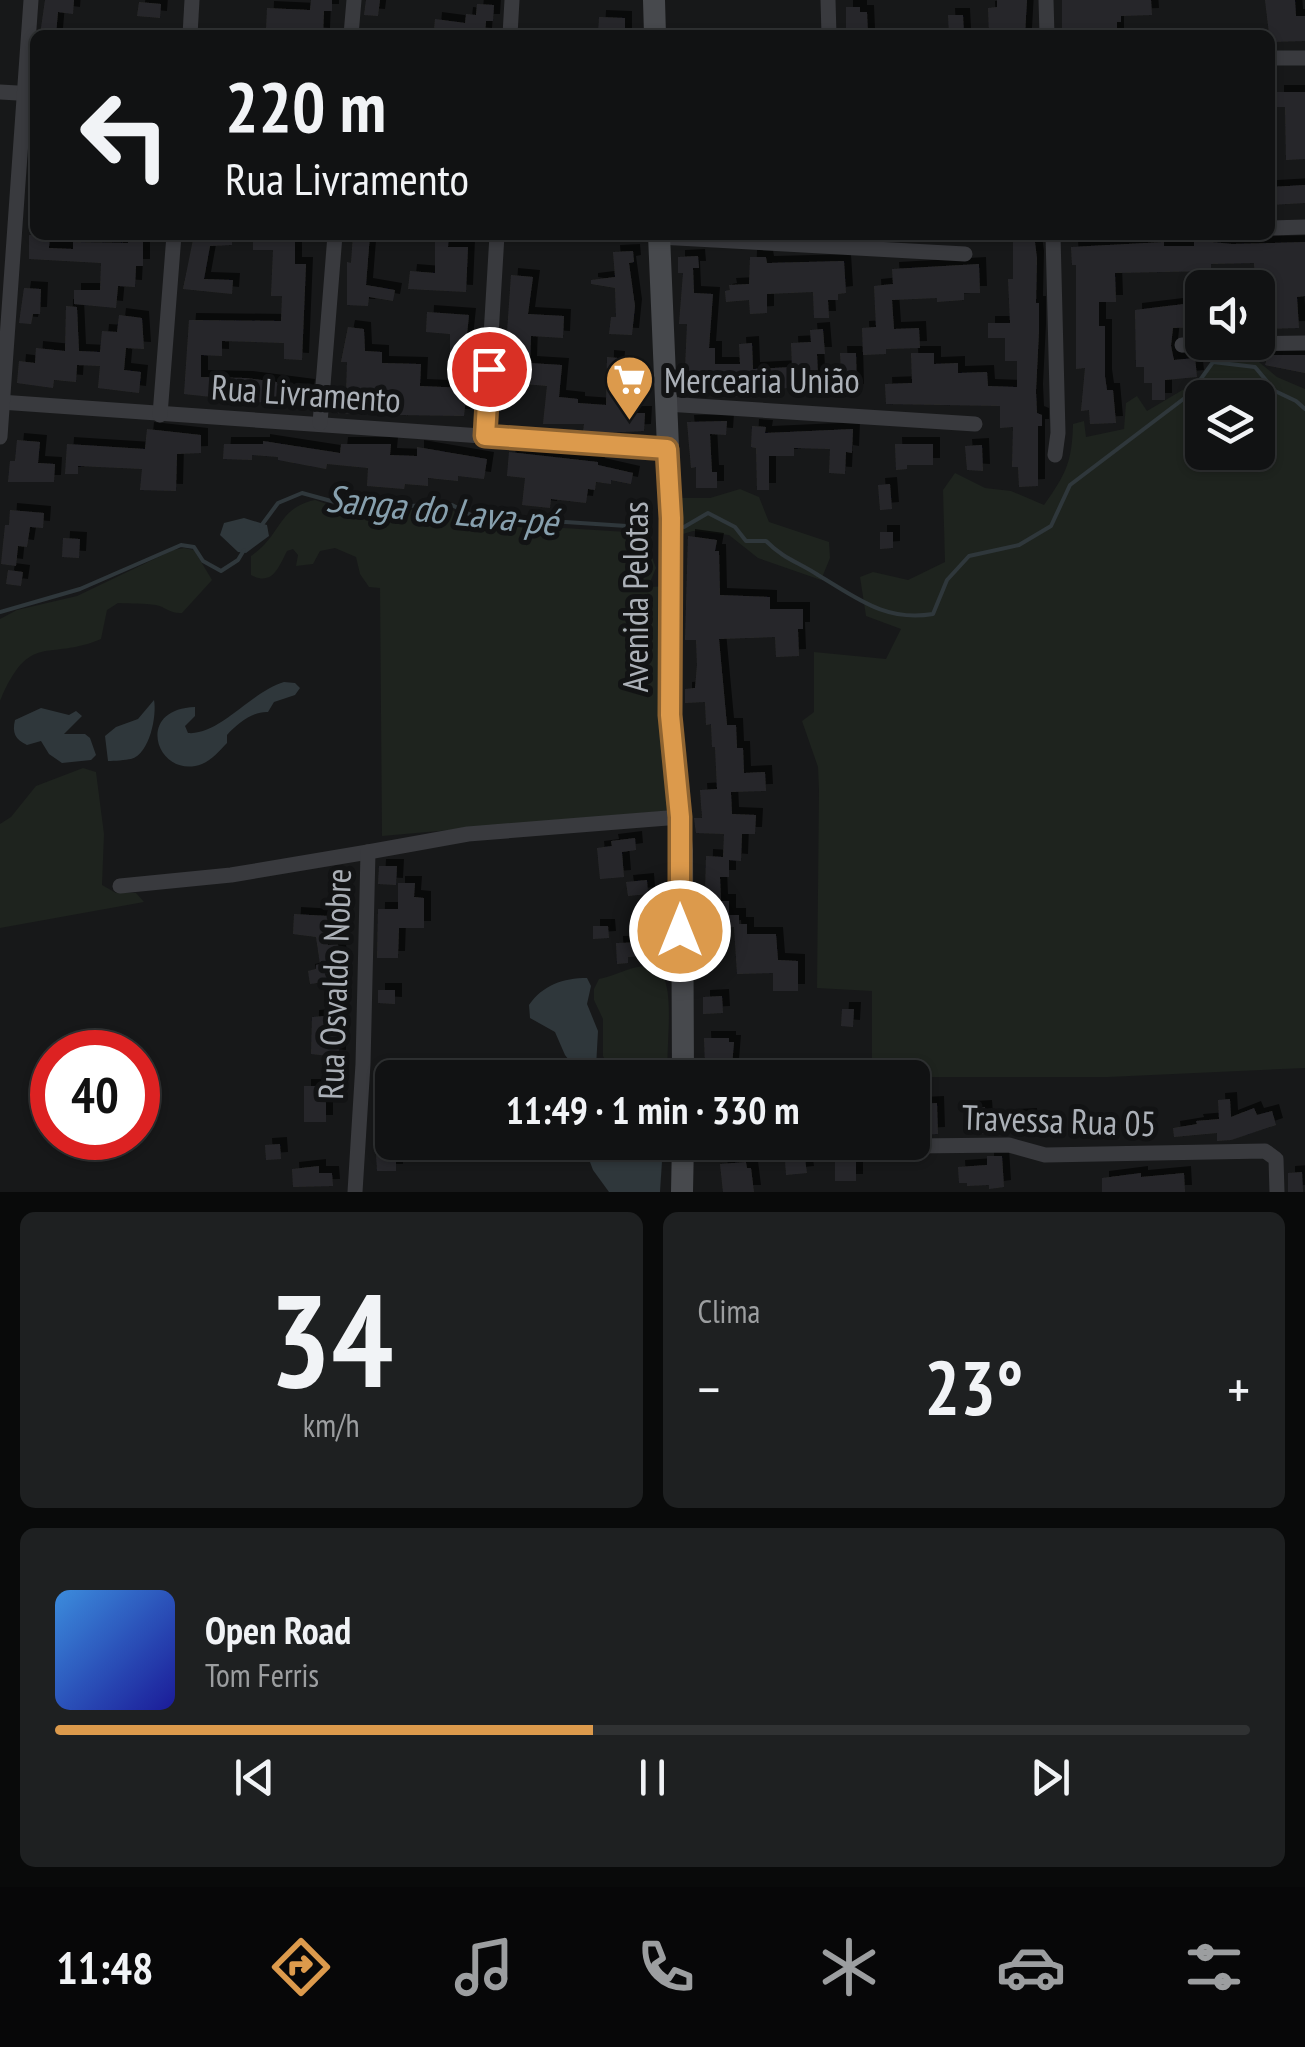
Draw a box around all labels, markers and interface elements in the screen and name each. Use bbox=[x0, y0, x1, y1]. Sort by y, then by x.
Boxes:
text: 220 m bbox=[225, 61, 386, 151]
icon: left bbox=[60, 70, 190, 200]
text: Rua Livramento bbox=[225, 149, 469, 207]
map controls bbox=[1185, 270, 1275, 470]
button: sound bbox=[1185, 270, 1275, 360]
pin bbox=[447, 327, 532, 412]
icon: arrive bbox=[462, 342, 517, 397]
supermarket icon: Mercearia União bbox=[603, 354, 655, 422]
place label: Mercearia União bbox=[664, 357, 860, 403]
street label: Rua Livramento bbox=[210, 363, 402, 423]
button: layers bbox=[1185, 380, 1275, 470]
water label: Sanga do Lava-pé bbox=[324, 472, 563, 546]
street label: Avenida Pelotas bbox=[612, 502, 658, 693]
street label: Rua Osvaldo Nobre bbox=[307, 868, 361, 1100]
position arrow bbox=[628, 879, 732, 983]
speed limit sign: 40 bbox=[30, 1030, 160, 1160]
text: 11:49 · 1 min · 330 m bbox=[506, 1085, 799, 1134]
street label: Travessa Rua 05 bbox=[961, 1094, 1157, 1146]
text: 34 bbox=[269, 1255, 393, 1423]
text: Clima bbox=[698, 1290, 760, 1332]
text: 23° bbox=[924, 1339, 1023, 1436]
text: − bbox=[698, 1353, 720, 1424]
text: + bbox=[1227, 1353, 1250, 1424]
text: km/h bbox=[303, 1404, 360, 1446]
text: Open Road bbox=[205, 1605, 351, 1654]
text: Tom Ferris bbox=[205, 1654, 319, 1696]
icon: previous bbox=[227, 1750, 282, 1805]
icon: pause bbox=[625, 1750, 680, 1805]
icon: next bbox=[1023, 1750, 1078, 1805]
icon: directions bbox=[266, 1932, 336, 2002]
icon: music bbox=[449, 1932, 519, 2002]
icon: phone bbox=[631, 1932, 701, 2002]
icon: climate bbox=[814, 1932, 884, 2002]
icon: car bbox=[996, 1932, 1066, 2002]
icon: filters bbox=[1179, 1932, 1249, 2002]
text: 11:48 bbox=[56, 1938, 154, 1996]

